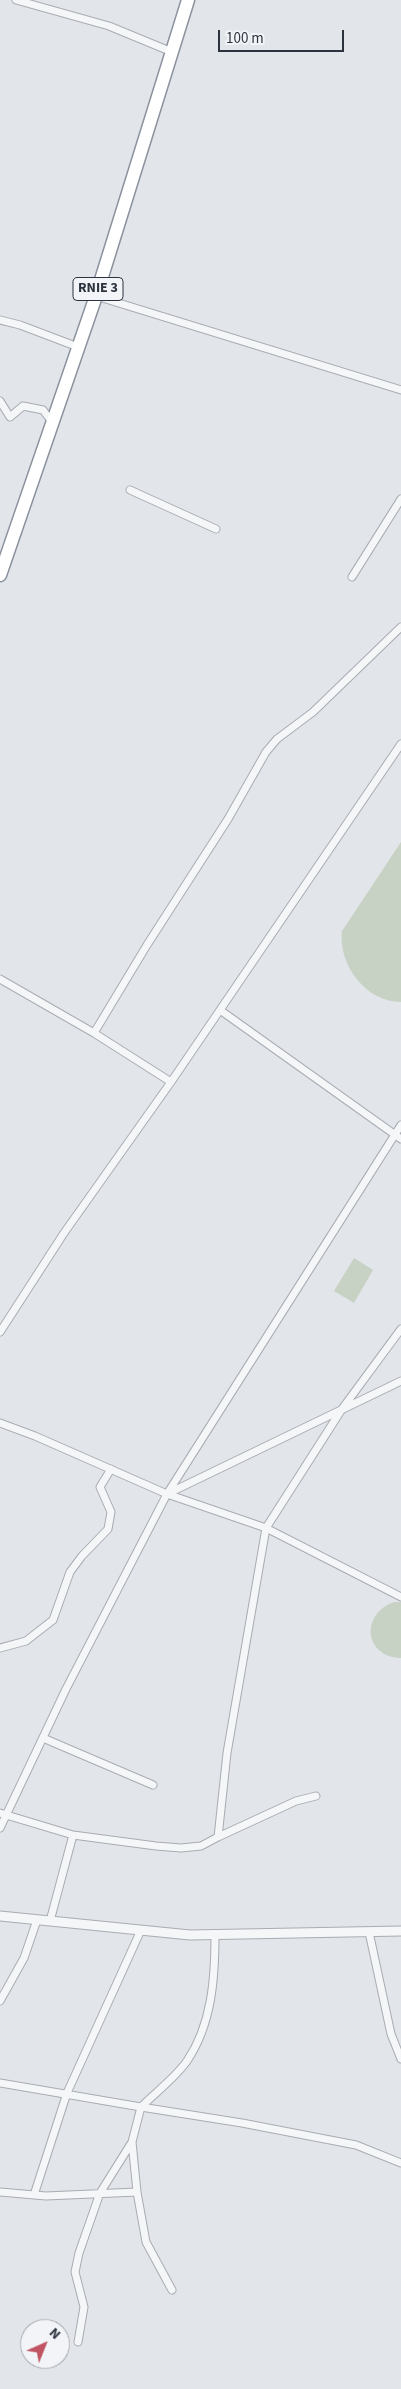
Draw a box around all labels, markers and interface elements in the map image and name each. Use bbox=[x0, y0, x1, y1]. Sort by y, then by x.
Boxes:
scale bar bbox=[221, 20, 347, 52]
text: 100 m bbox=[226, 28, 264, 49]
road number: RNIE 3 bbox=[73, 278, 123, 300]
north arrow bbox=[20, 2319, 70, 2369]
text: N bbox=[44, 2324, 65, 2344]

